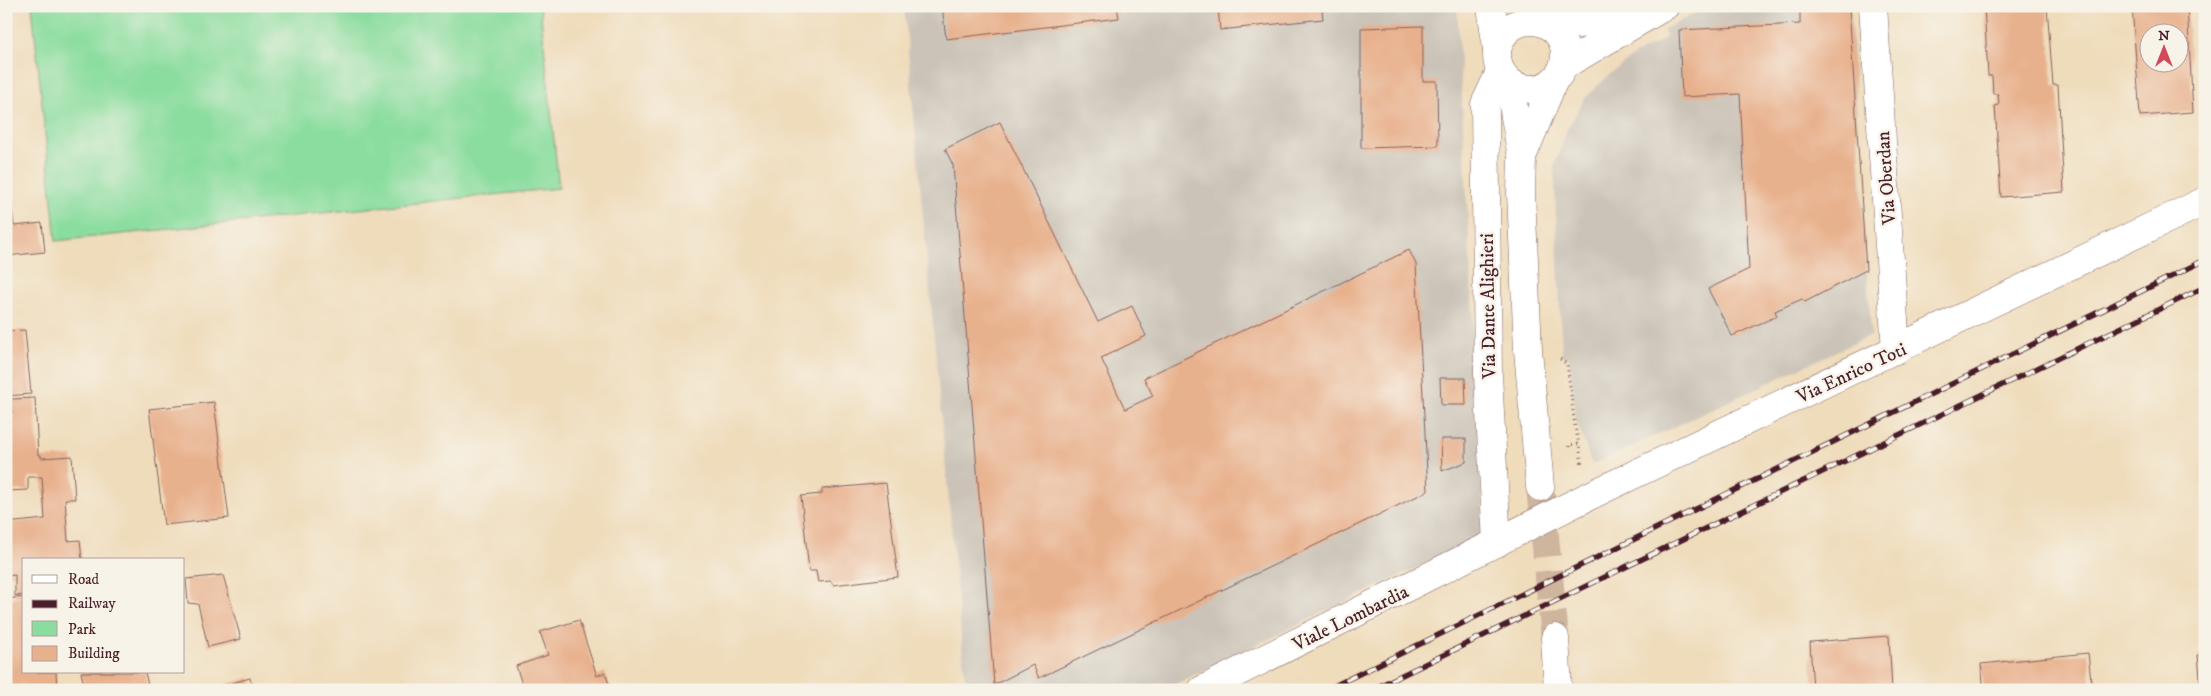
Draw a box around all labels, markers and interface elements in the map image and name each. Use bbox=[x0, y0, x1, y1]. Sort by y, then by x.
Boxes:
north arrow bbox=[2138, 22, 2188, 72]
text: N bbox=[2158, 27, 2170, 45]
street label: Via Oberdan bbox=[1872, 130, 1901, 226]
street label: Via Dante Alighieri bbox=[1476, 233, 1501, 380]
street label: Via Enrico Toti bbox=[1792, 338, 1910, 409]
legend bbox=[22, 558, 185, 674]
text: Road bbox=[68, 570, 100, 589]
street label: Viale Lombardia bbox=[1288, 580, 1412, 657]
text: Railway bbox=[68, 594, 116, 613]
text: Park bbox=[68, 620, 97, 639]
text: Building bbox=[68, 644, 120, 663]

